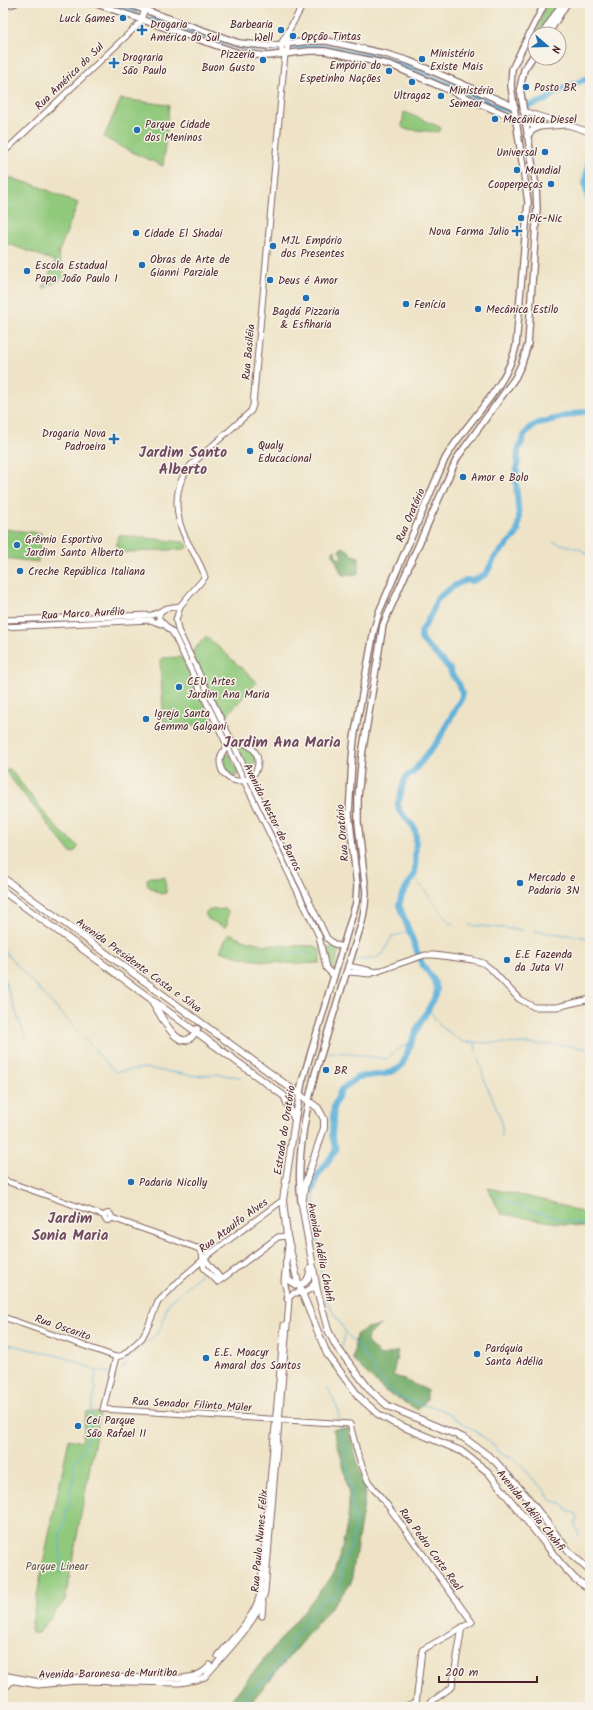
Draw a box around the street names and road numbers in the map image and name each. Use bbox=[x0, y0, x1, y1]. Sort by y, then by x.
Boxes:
street label: Rua América do Sul bbox=[31, 38, 109, 115]
street label: Rua Basiléia bbox=[238, 323, 260, 381]
street label: Rua Oratório bbox=[391, 485, 430, 545]
street label: Rua Marco Aurélio bbox=[41, 603, 125, 625]
street label: Avenida Nestor de Barros bbox=[238, 760, 306, 875]
street label: Rua Oratório bbox=[332, 804, 354, 862]
street label: Avenida Presidente Costa e Silva bbox=[72, 914, 205, 1018]
street label: Estrada do Oratório bbox=[269, 1084, 301, 1176]
street label: Rua Ataulfo Alves bbox=[195, 1194, 272, 1258]
street label: Avenida Adélia Chohfi bbox=[302, 1201, 339, 1304]
street label: Rua Oscarito bbox=[32, 1310, 93, 1346]
street label: Rua Senador Filinto Müler bbox=[132, 1393, 254, 1417]
street label: Avenida Adélia Chohfi bbox=[491, 1466, 569, 1556]
street label: Rua Paulo Nunes Félix bbox=[247, 1489, 273, 1593]
street label: Rua Pedro Corte Real bbox=[394, 1504, 467, 1595]
street label: Avenida Baronesa de Muritiba bbox=[39, 1664, 177, 1684]

